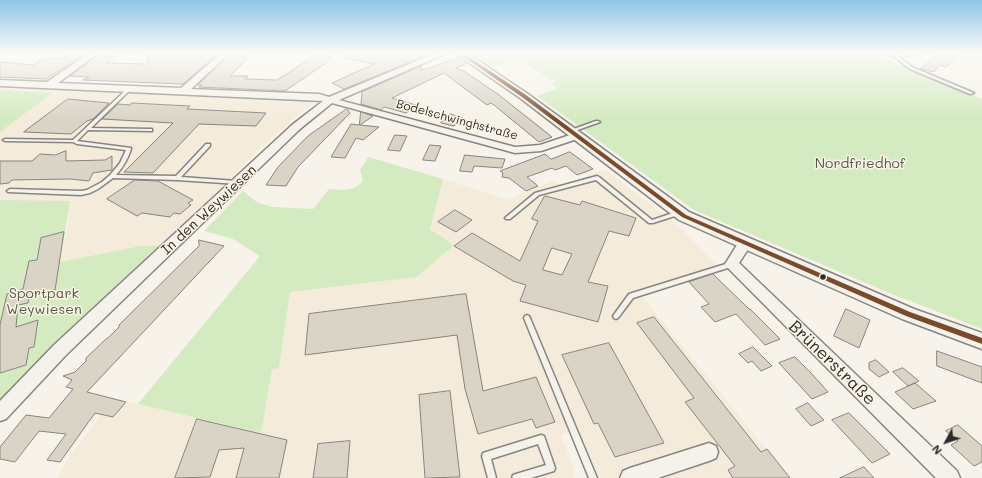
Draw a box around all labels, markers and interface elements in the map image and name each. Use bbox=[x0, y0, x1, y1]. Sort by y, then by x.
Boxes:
street label: Bodelschwinghstraße bbox=[395, 97, 519, 143]
park label: Nordfriedhof bbox=[815, 156, 905, 172]
street label: In den Weywiesen bbox=[158, 162, 260, 258]
unlabelled marker bbox=[818, 272, 828, 282]
park label: Sportpark Weywiesen bbox=[6, 286, 82, 318]
street label: Brünerstraße bbox=[784, 316, 880, 410]
north arrow bbox=[926, 422, 966, 462]
text: N bbox=[928, 442, 945, 458]

